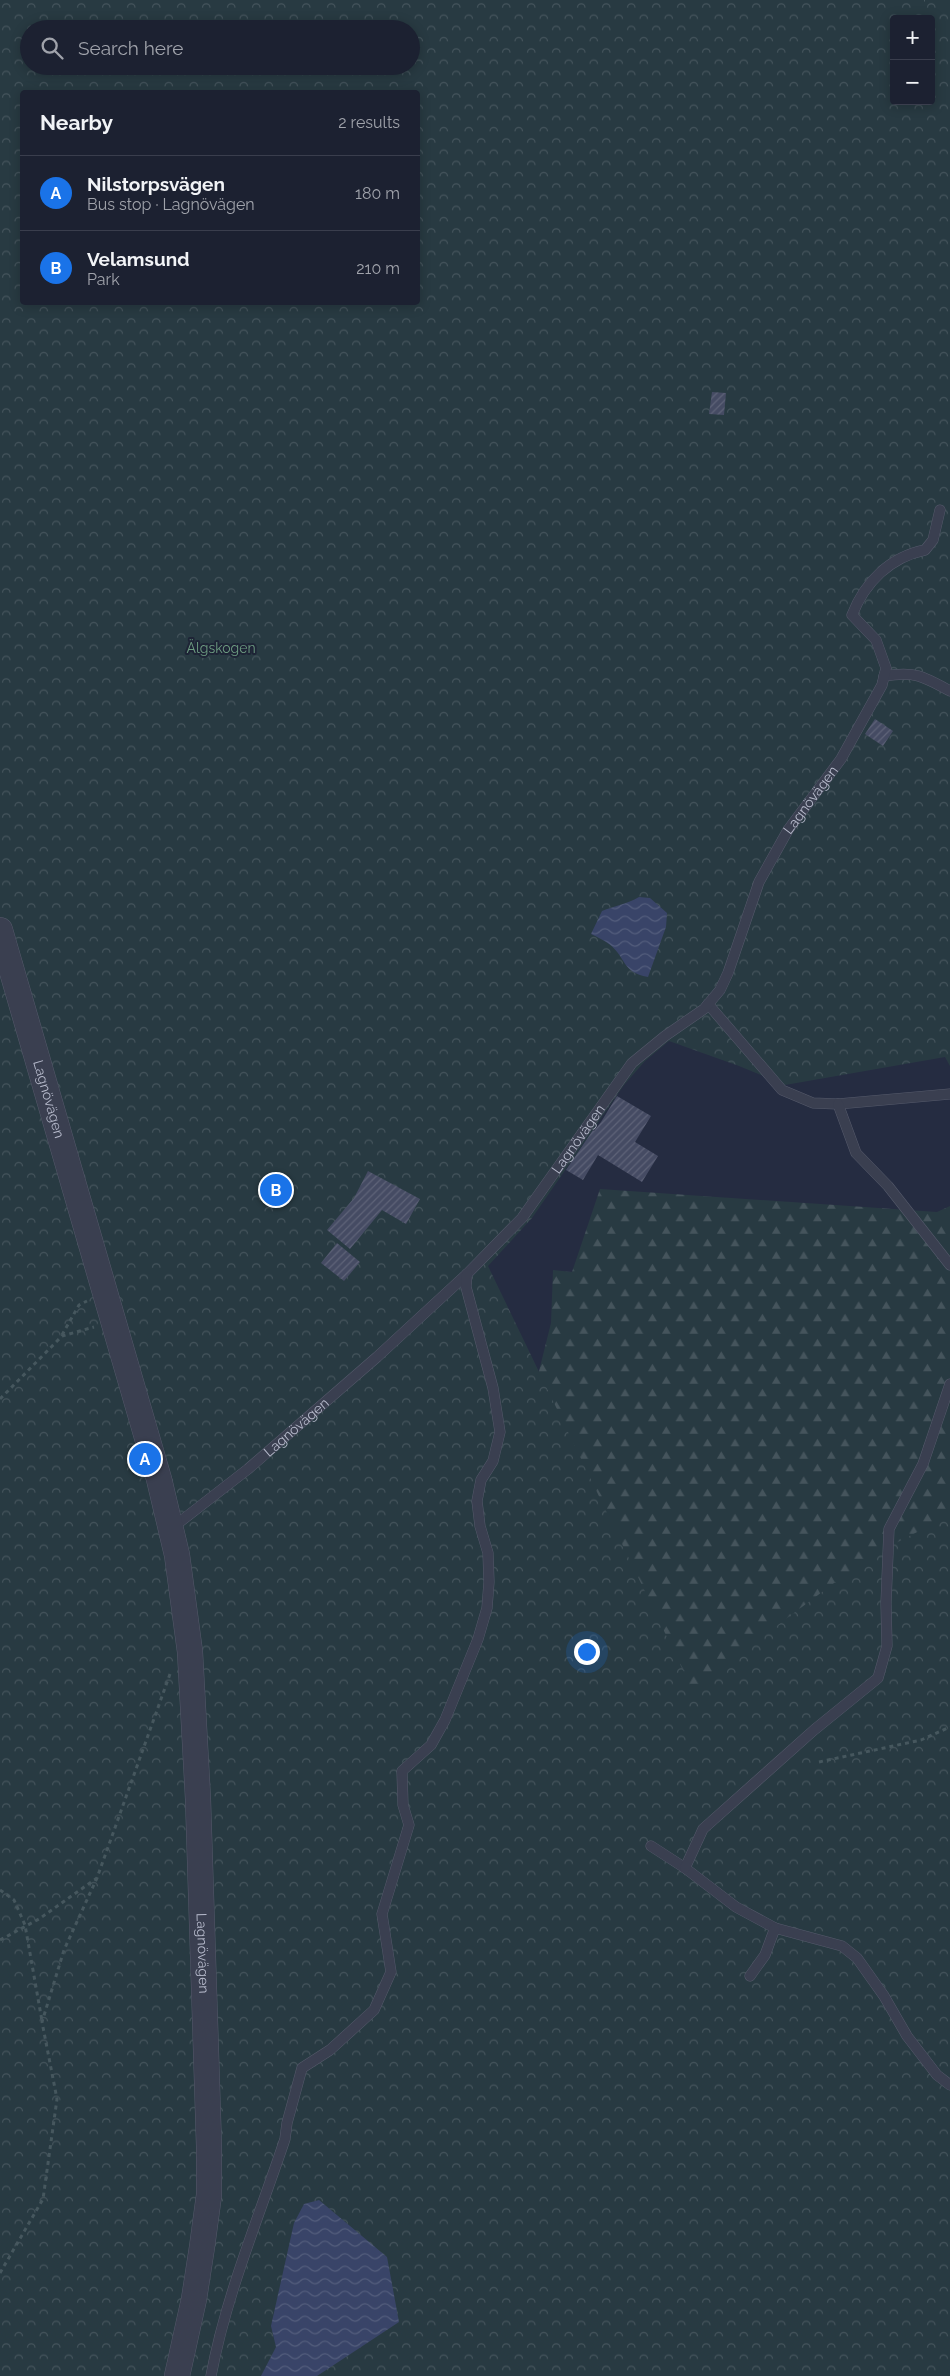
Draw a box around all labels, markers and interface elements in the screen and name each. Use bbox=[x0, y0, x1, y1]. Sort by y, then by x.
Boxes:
map controls bbox=[890, 15, 935, 105]
button: + bbox=[890, 15, 935, 60]
search box bbox=[20, 20, 420, 75]
icon: search bbox=[38, 34, 66, 62]
text: Search here bbox=[78, 37, 184, 59]
button: − bbox=[890, 60, 935, 105]
text: Nearby bbox=[40, 110, 113, 135]
text: 2 results bbox=[338, 113, 400, 132]
text: Nilstorpsvägen bbox=[87, 173, 225, 195]
text: A bbox=[51, 184, 61, 203]
text: 180 m bbox=[355, 184, 400, 203]
text: Bus stop · Lagnövägen bbox=[87, 195, 255, 214]
text: Velamsund bbox=[87, 248, 189, 270]
text: B bbox=[51, 259, 61, 278]
text: 210 m bbox=[356, 259, 400, 278]
text: Park bbox=[87, 270, 120, 289]
park label: Älgskogen bbox=[186, 638, 256, 656]
street label: Lagnövägen bbox=[780, 763, 841, 837]
street label: Lagnövägen bbox=[30, 1058, 68, 1140]
street label: Lagnövägen bbox=[548, 1101, 608, 1176]
pin: B bbox=[260, 1171, 292, 1209]
street label: Lagnövägen bbox=[260, 1395, 332, 1460]
pin: A bbox=[129, 1440, 161, 1478]
your location bbox=[574, 1639, 600, 1665]
street label: Lagnövägen bbox=[194, 1913, 212, 1994]

